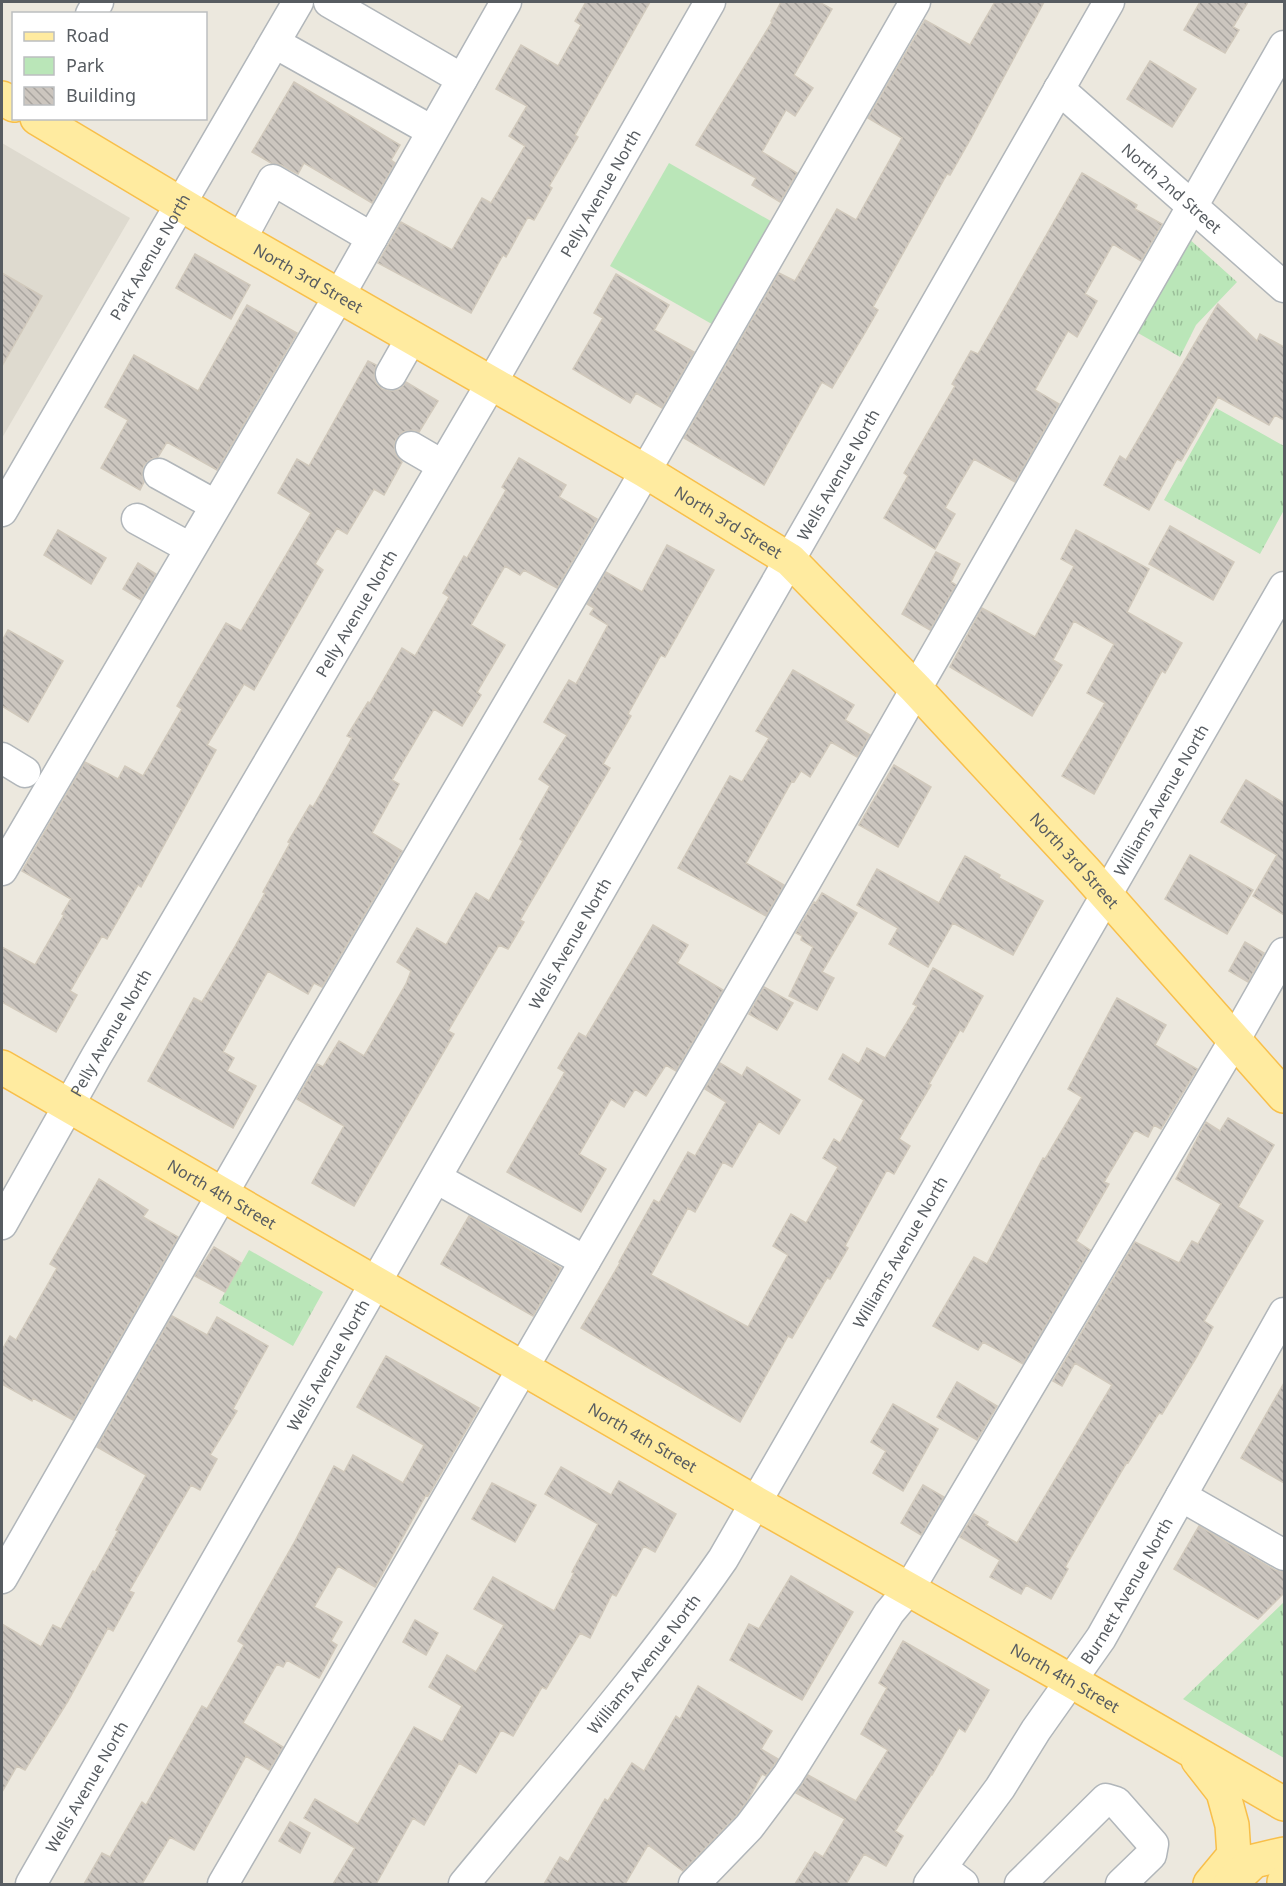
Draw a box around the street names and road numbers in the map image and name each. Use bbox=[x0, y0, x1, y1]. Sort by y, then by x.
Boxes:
street label: Pelly Avenue North bbox=[555, 125, 646, 261]
street label: North 2nd Street bbox=[1117, 138, 1226, 238]
street label: Park Avenue North bbox=[104, 190, 195, 324]
street label: North 3rd Street bbox=[250, 238, 367, 318]
street label: Wells Avenue North bbox=[792, 405, 885, 545]
street label: North 3rd Street bbox=[671, 481, 787, 564]
street label: Pelly Avenue North bbox=[310, 546, 402, 681]
street label: Williams Avenue North bbox=[1109, 720, 1213, 880]
street label: North 3rd Street bbox=[1025, 808, 1124, 913]
street label: Wells Avenue North bbox=[523, 874, 616, 1013]
street label: Pelly Avenue North bbox=[65, 965, 156, 1100]
street label: North 4th Street bbox=[164, 1154, 280, 1234]
street label: Williams Avenue North bbox=[848, 1172, 953, 1332]
street label: Wells Avenue North bbox=[282, 1295, 375, 1435]
street label: North 4th Street bbox=[584, 1397, 701, 1478]
street label: Burnett Avenue North bbox=[1075, 1513, 1178, 1668]
street label: Williams Avenue North bbox=[582, 1590, 705, 1739]
street label: North 4th Street bbox=[1007, 1638, 1124, 1718]
street label: Wells Avenue North bbox=[40, 1717, 133, 1857]

